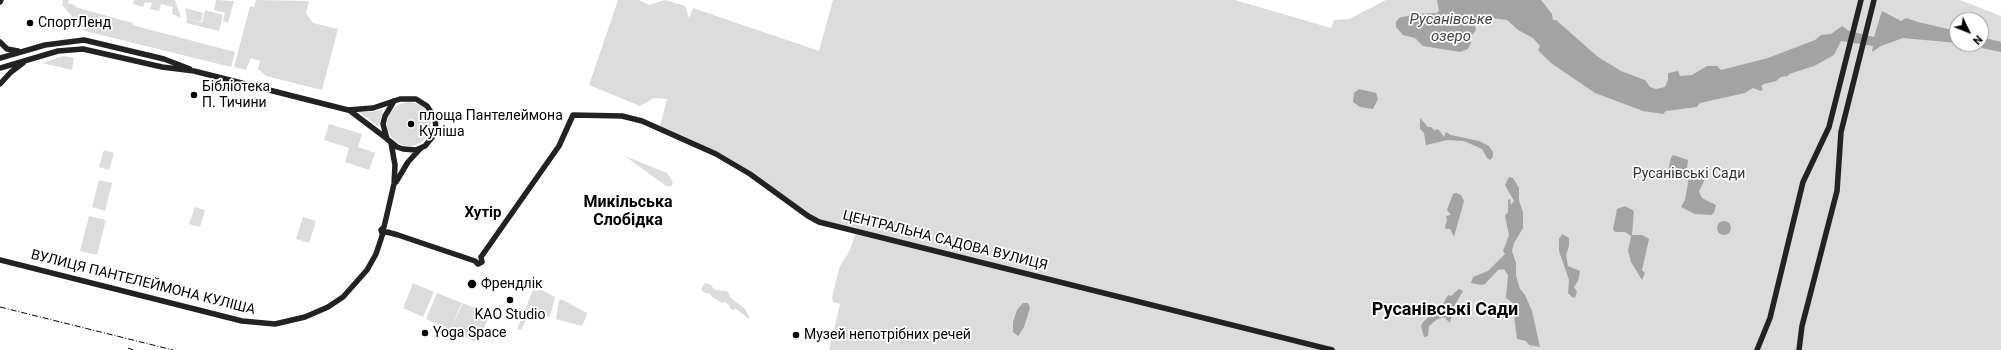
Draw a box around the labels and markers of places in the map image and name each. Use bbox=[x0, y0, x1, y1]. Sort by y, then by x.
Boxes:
place label: СпортЛенд bbox=[38, 15, 111, 31]
marker: СпортЛенд bbox=[25, 18, 35, 28]
place label: Бібліотека П. Тичини bbox=[202, 79, 270, 112]
marker: Бібліотека П. Тичини bbox=[189, 90, 199, 100]
place label: площа Пантелеймона Куліша bbox=[419, 108, 563, 140]
marker: площа Пантелеймона Куліша bbox=[406, 119, 416, 129]
place label: Френдлік bbox=[481, 276, 543, 292]
marker: Френдлік bbox=[466, 278, 478, 290]
marker: KAO Studio bbox=[505, 295, 515, 305]
place label: KAO Studio bbox=[475, 307, 545, 323]
place label: Yoga Space bbox=[433, 325, 506, 341]
place label: Музей непотрібних речей bbox=[804, 327, 971, 343]
marker: Yoga Space bbox=[420, 328, 430, 338]
marker: Музей непотрібних речей bbox=[791, 330, 801, 340]

